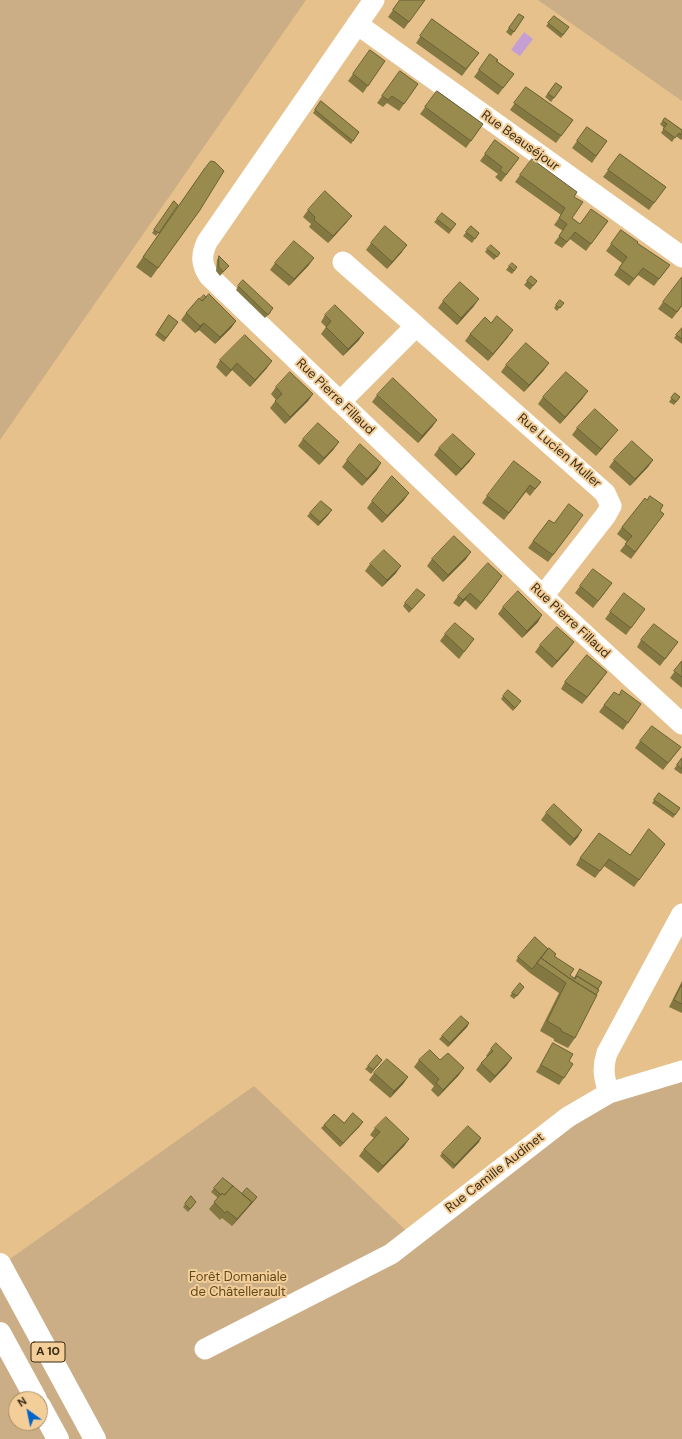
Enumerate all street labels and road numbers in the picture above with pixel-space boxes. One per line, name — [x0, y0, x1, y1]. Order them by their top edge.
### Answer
street label: Rue Beauséjour — [478, 107, 562, 175]
street label: Rue Pierre Fillaud — [293, 356, 377, 438]
street label: Rue Lucien Muller — [514, 410, 604, 492]
street label: Rue Pierre Fillaud — [527, 580, 613, 662]
street label: Rue Camille Audinet — [443, 1130, 547, 1216]
road number: A 10 — [31, 1342, 65, 1362]

